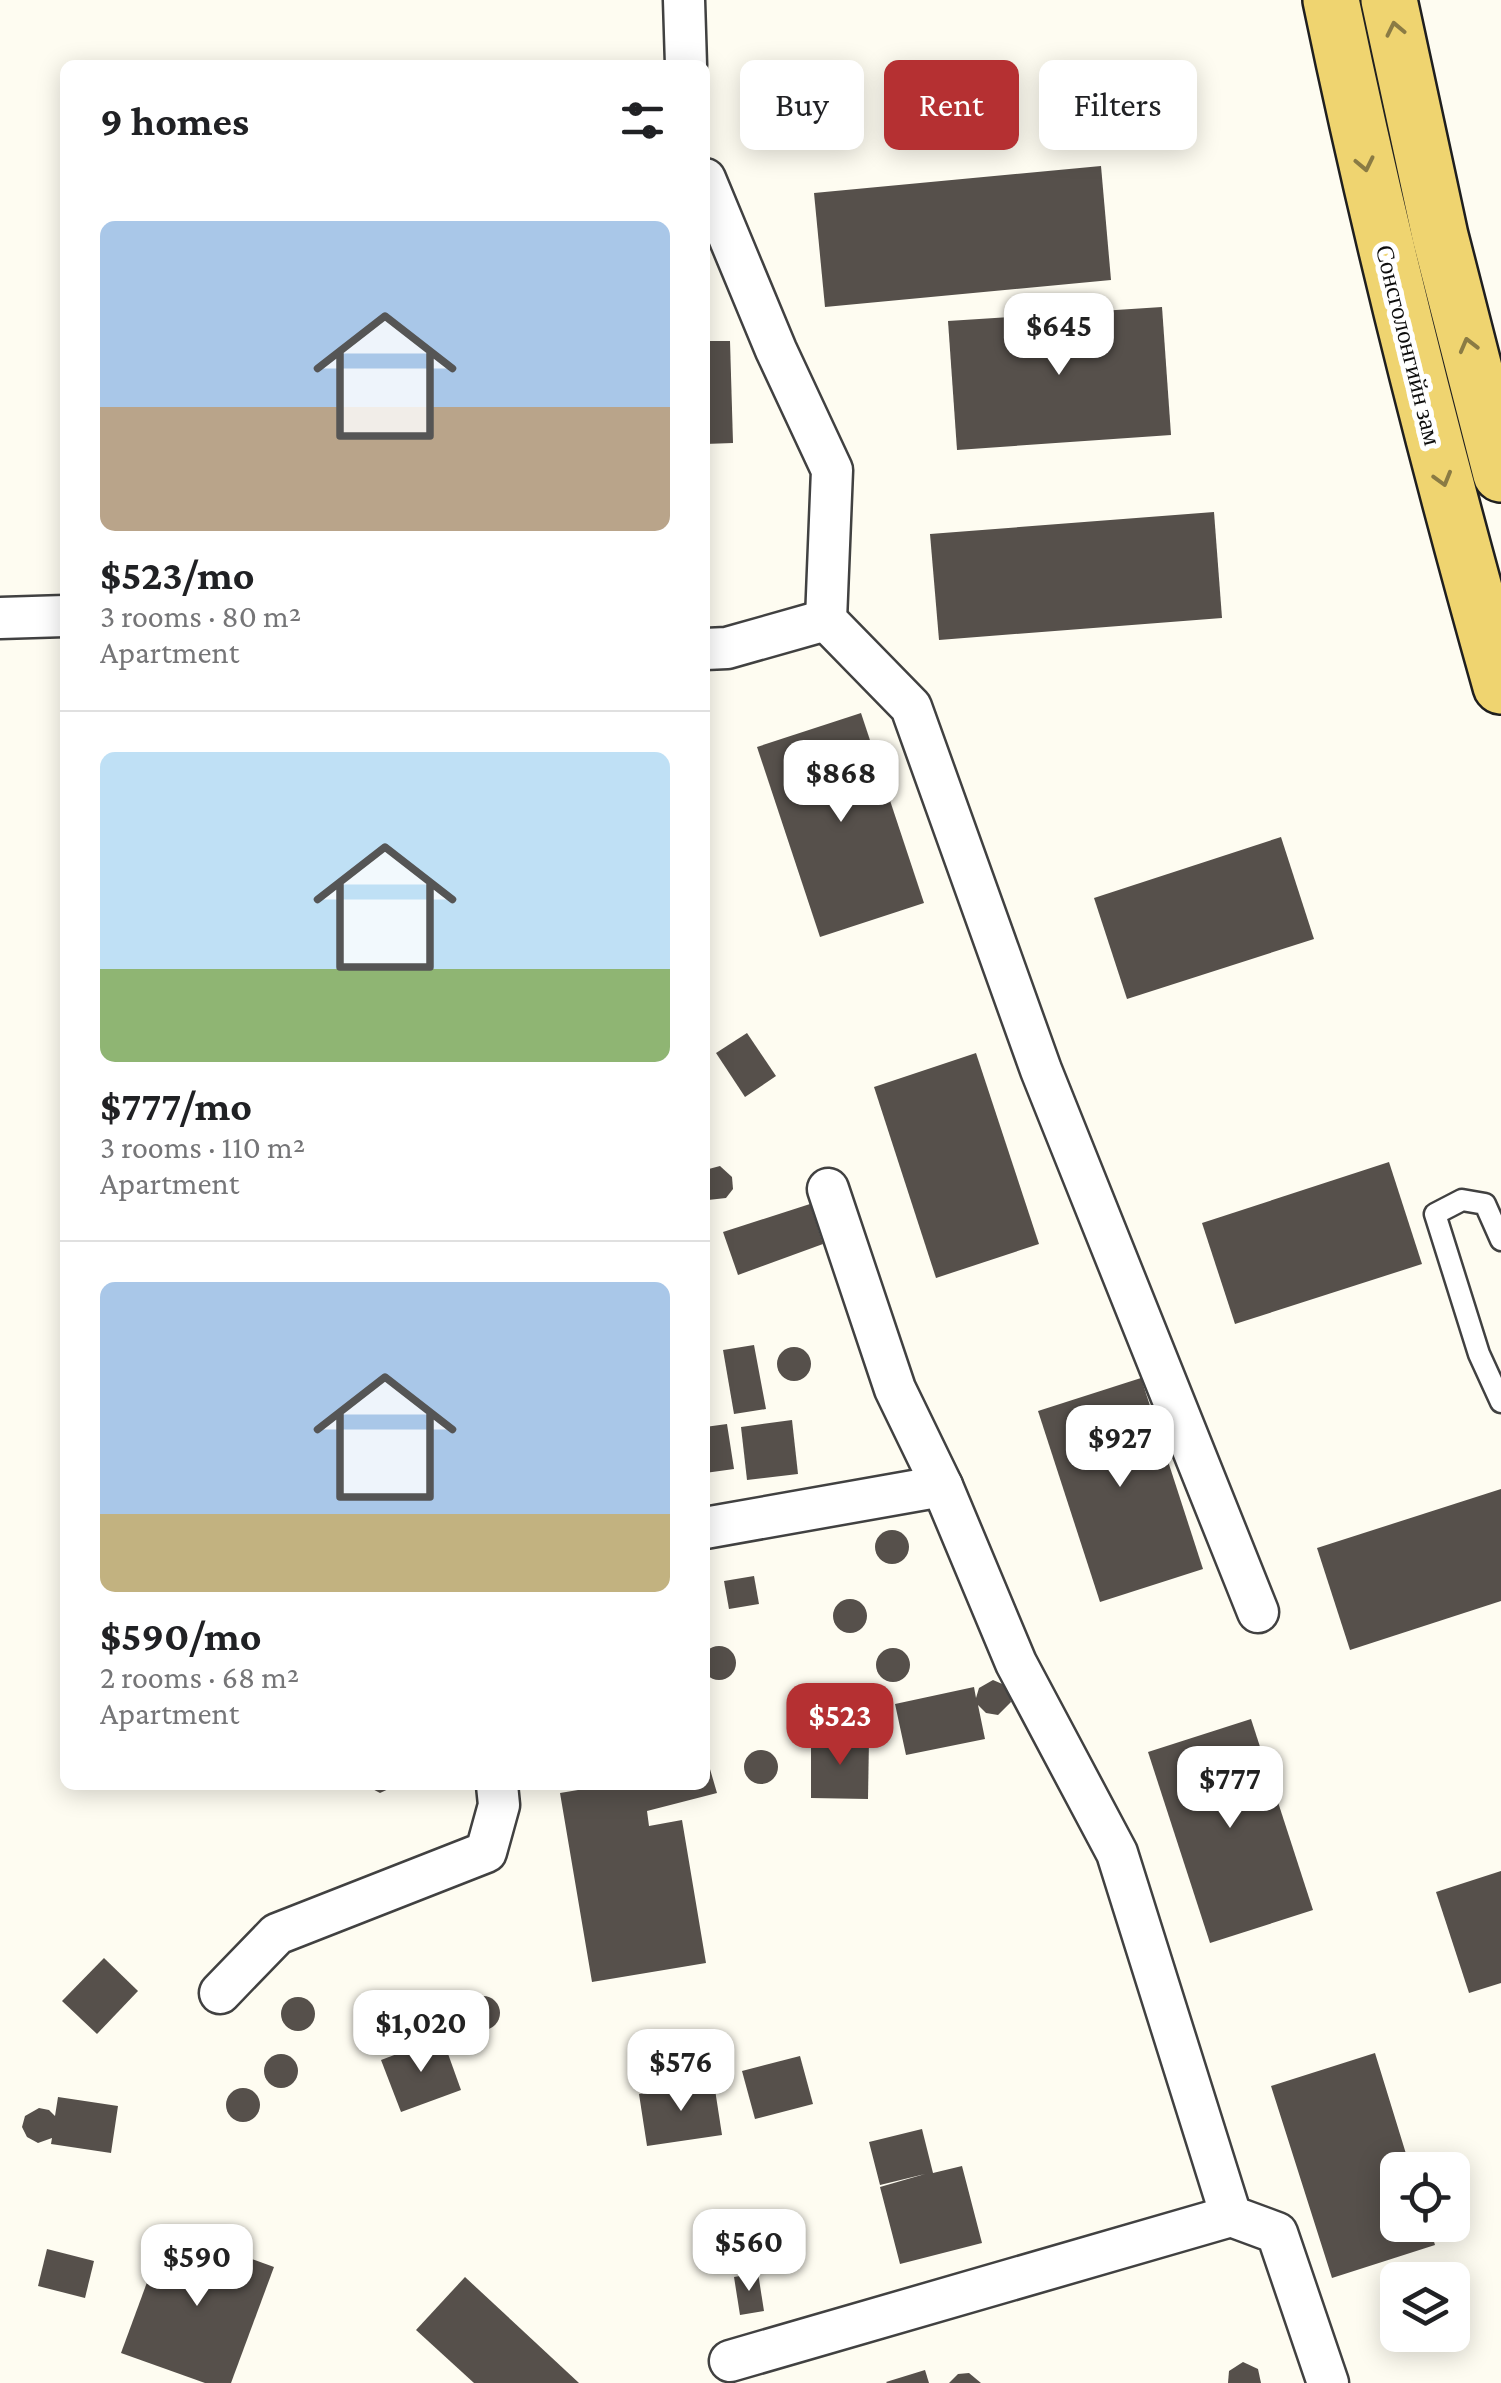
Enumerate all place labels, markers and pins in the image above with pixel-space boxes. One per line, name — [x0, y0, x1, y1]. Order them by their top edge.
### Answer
pin: $645 — [1000, 293, 1118, 378]
pin: $868 — [782, 740, 900, 825]
pin: $927 — [1061, 1405, 1179, 1490]
pin: $523 — [781, 1683, 899, 1768]
pin: $777 — [1171, 1746, 1289, 1831]
pin: $1,020 — [340, 1990, 502, 2075]
pin: $576 — [622, 2029, 740, 2114]
pin: $560 — [690, 2209, 808, 2294]
pin: $590 — [138, 2224, 256, 2309]

